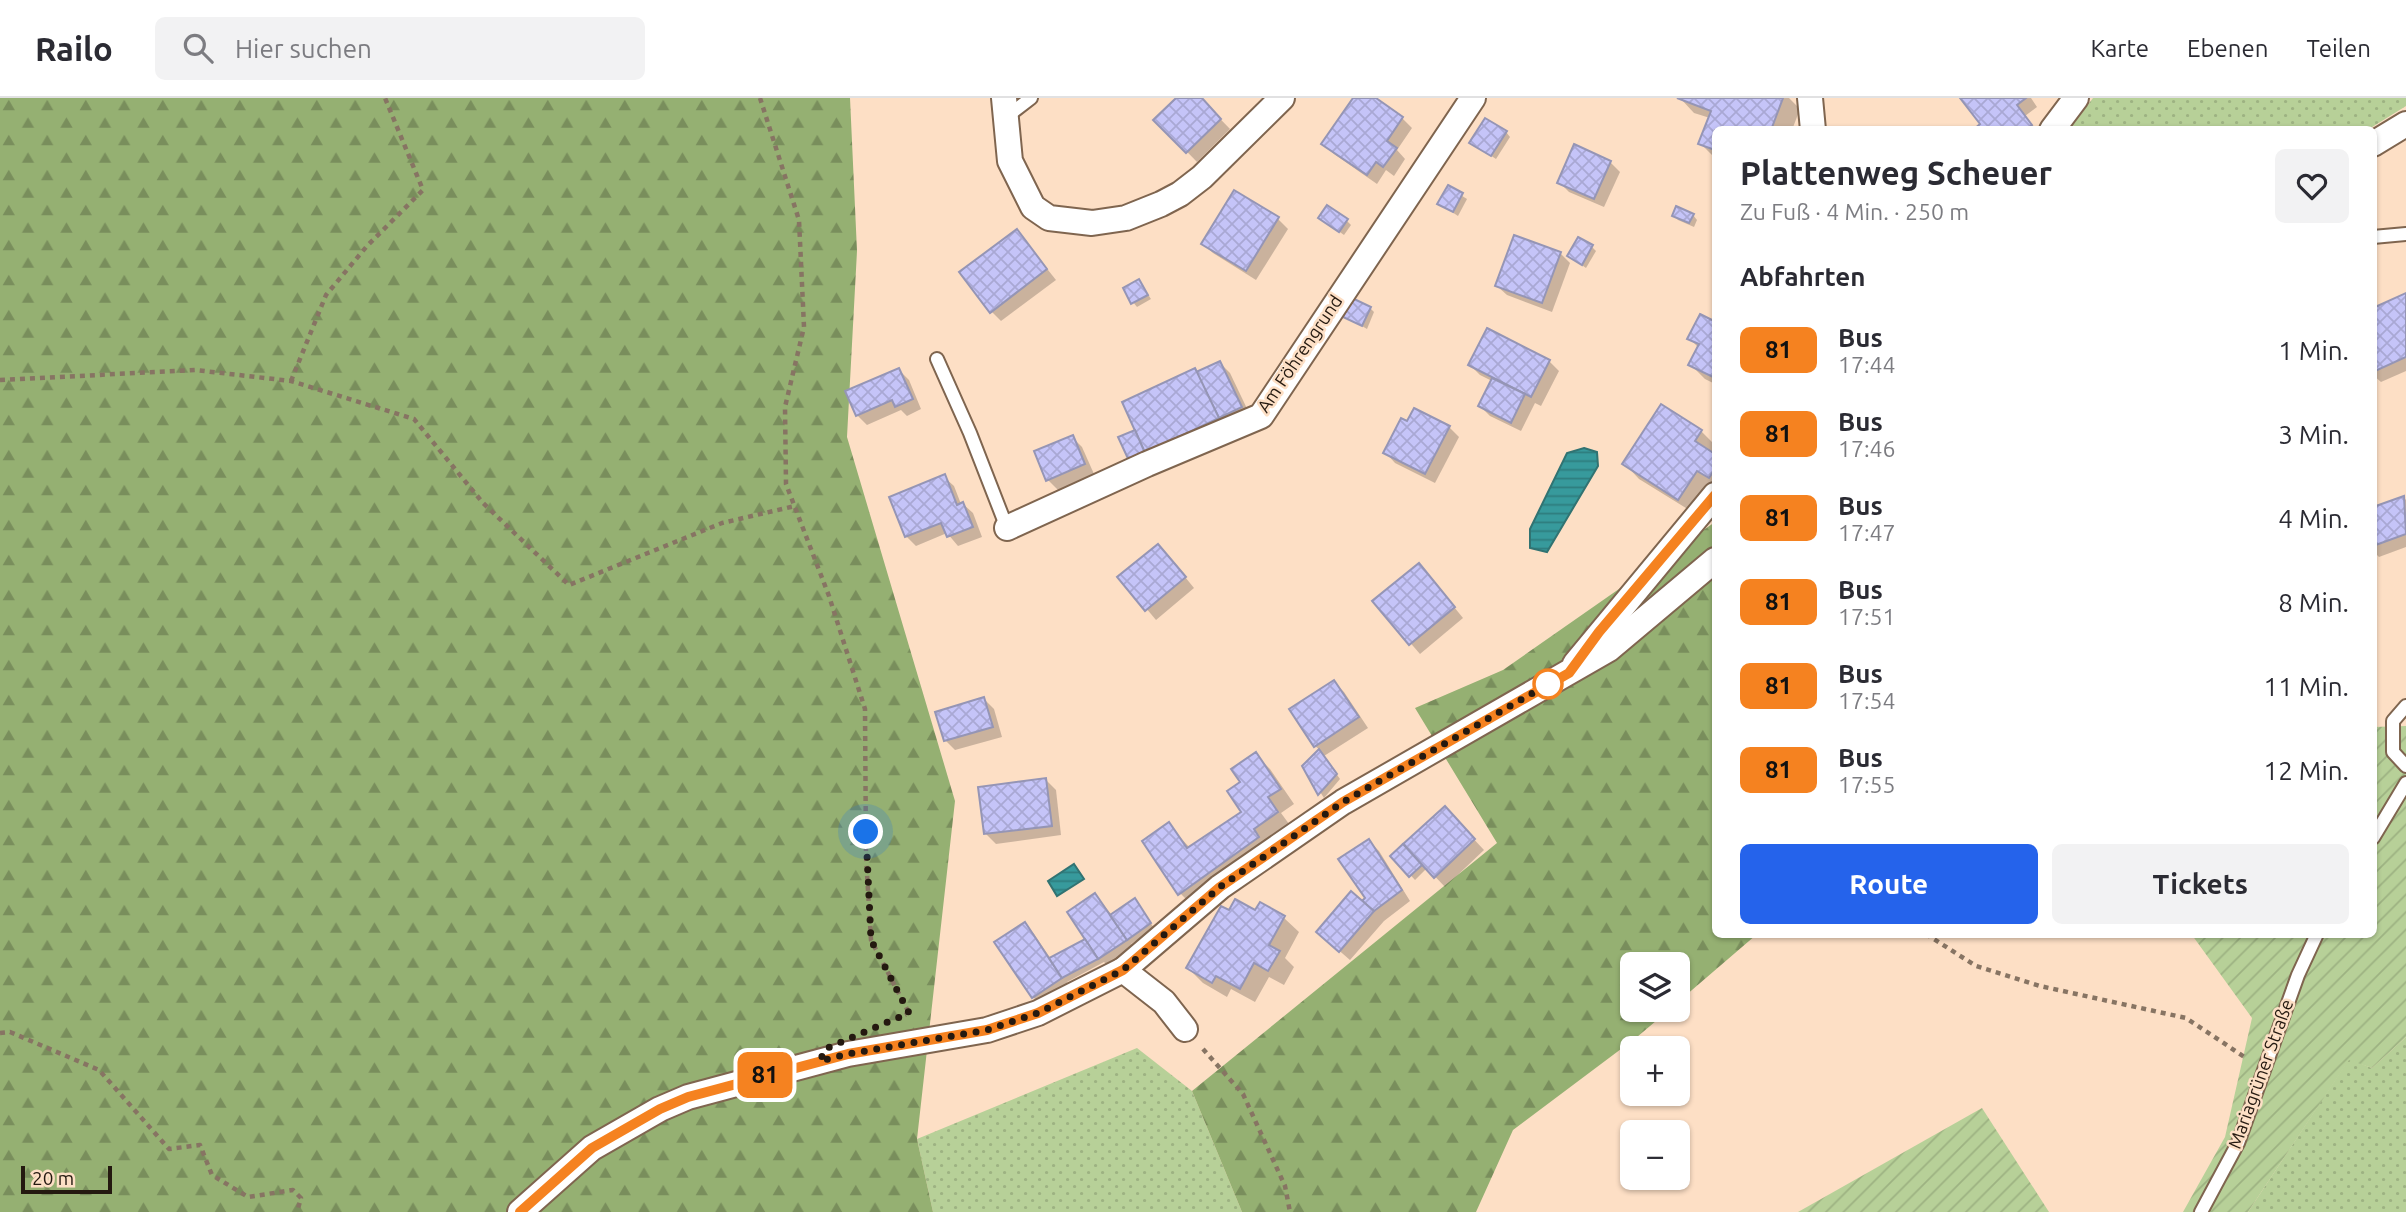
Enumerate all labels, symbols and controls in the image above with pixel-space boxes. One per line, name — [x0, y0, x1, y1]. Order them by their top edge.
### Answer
search box — [155, 17, 645, 80]
icon: search — [179, 29, 217, 67]
text: Railo — [35, 30, 113, 67]
text: Hier suchen — [235, 34, 372, 63]
text: Karte — [2090, 35, 2149, 62]
text: Ebenen — [2187, 35, 2268, 62]
text: Teilen — [2306, 35, 2371, 62]
button: heart — [2275, 149, 2349, 223]
text: Plattenweg Scheuer — [1740, 154, 2052, 191]
text: Zu Fuß · 4 Min. · 250 m — [1740, 199, 1969, 224]
text: Abfahrten — [1740, 262, 1865, 291]
street label: Am Föhrengrund — [1253, 291, 1346, 416]
text: Bus — [1838, 323, 1883, 352]
text: 81 — [1765, 336, 1792, 363]
text: 1 Min. — [2278, 336, 2349, 365]
text: 17:44 — [1838, 352, 1896, 377]
text: Bus — [1838, 407, 1883, 436]
text: 81 — [1765, 420, 1792, 447]
text: 3 Min. — [2278, 420, 2349, 449]
text: 17:46 — [1838, 436, 1896, 461]
text: Bus — [1838, 491, 1883, 520]
text: 81 — [1765, 504, 1792, 531]
text: 4 Min. — [2278, 504, 2349, 533]
text: 17:47 — [1838, 520, 1896, 545]
text: Bus — [1838, 575, 1883, 604]
text: 81 — [1765, 588, 1792, 615]
text: 8 Min. — [2278, 588, 2349, 617]
text: 17:51 — [1838, 604, 1896, 629]
text: Bus — [1838, 659, 1883, 688]
unlabelled marker — [1533, 669, 1563, 699]
text: 81 — [1765, 672, 1792, 699]
text: 11 Min. — [2264, 672, 2349, 701]
text: 17:54 — [1838, 688, 1896, 713]
text: Bus — [1838, 743, 1883, 772]
text: 81 — [1765, 756, 1792, 783]
text: 12 Min. — [2264, 756, 2349, 785]
text: 17:55 — [1838, 772, 1896, 797]
your location — [848, 814, 883, 849]
button: Route — [1740, 844, 2038, 924]
button: Tickets — [2052, 844, 2349, 924]
map controls — [1620, 952, 1690, 1190]
button: layers — [1620, 952, 1690, 1022]
street label: Mariagrüner Straße — [2224, 996, 2296, 1151]
button: + — [1620, 1036, 1690, 1106]
line badge: 81 — [734, 1052, 796, 1098]
text: 81 — [751, 1061, 779, 1088]
button: − — [1620, 1120, 1690, 1190]
scale bar — [21, 1163, 112, 1195]
text: 20 m — [32, 1167, 74, 1189]

